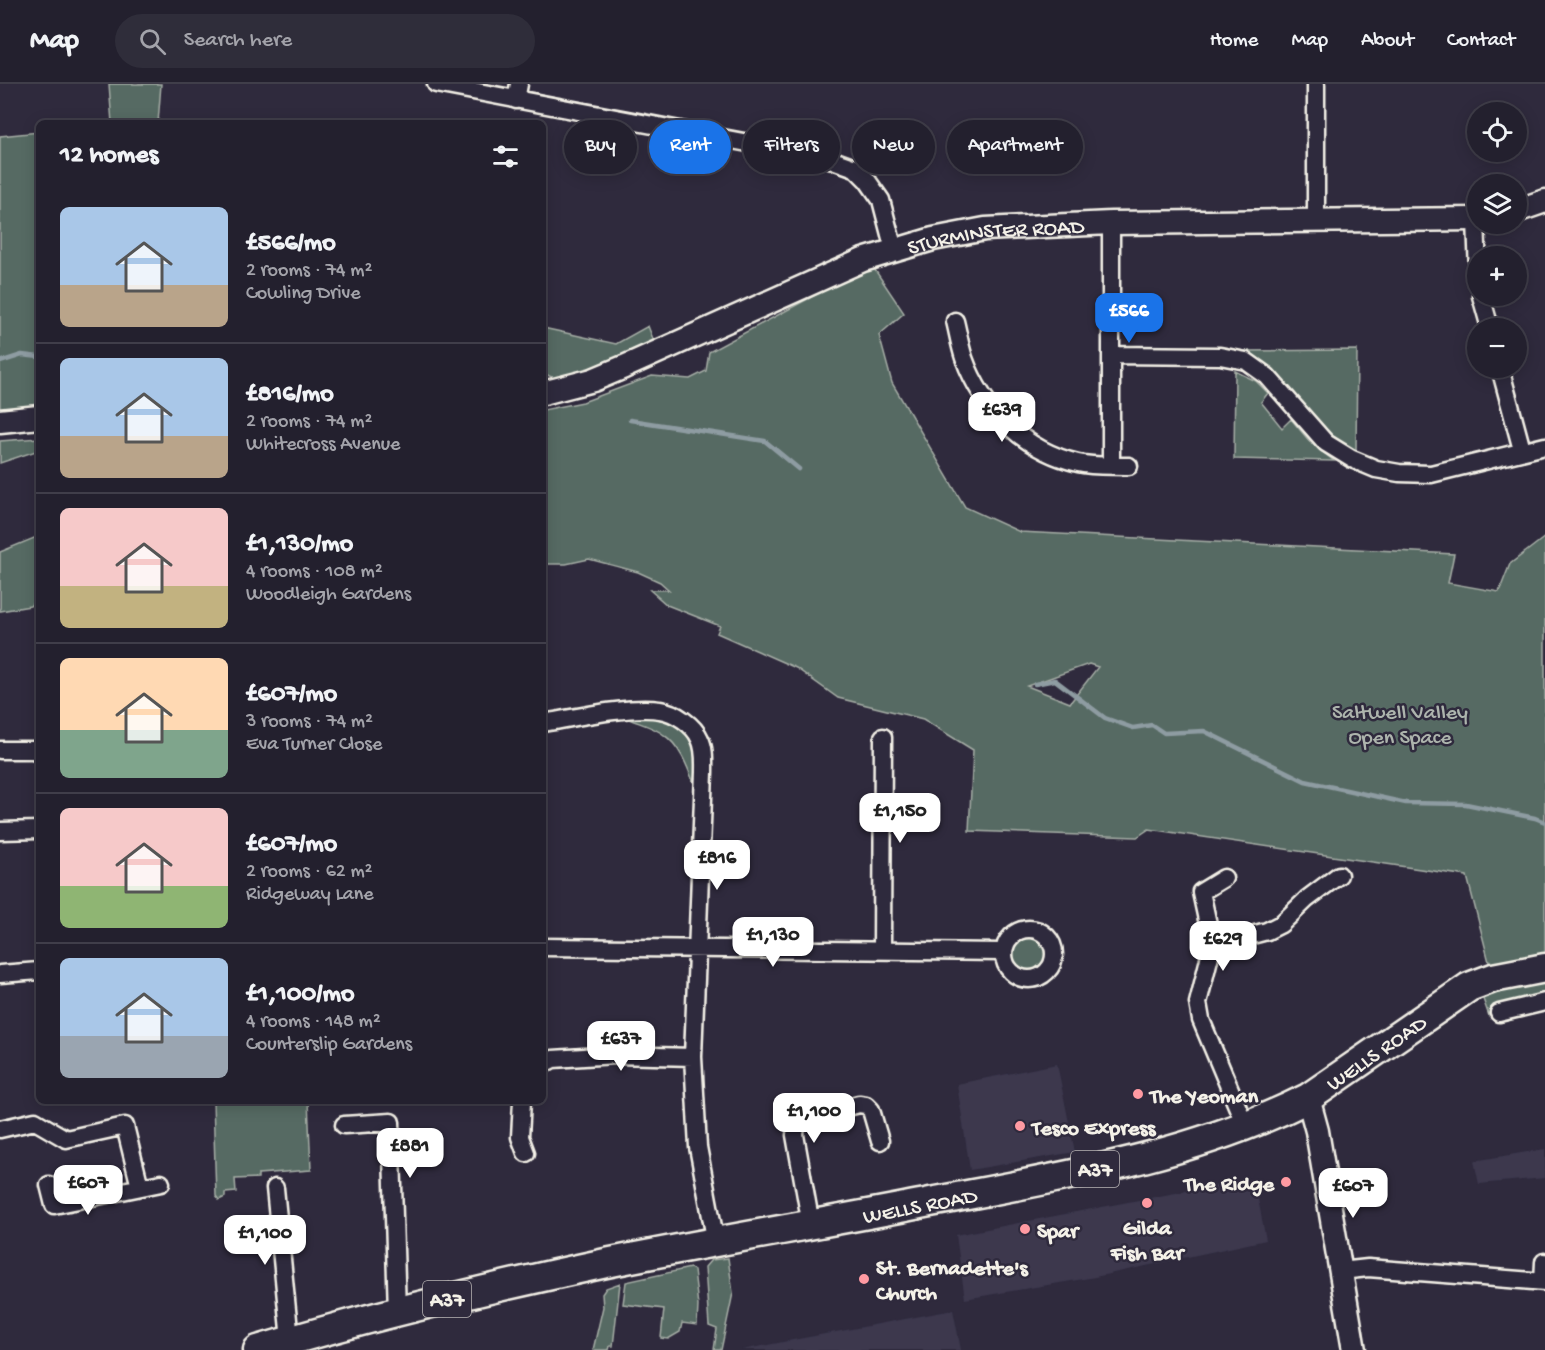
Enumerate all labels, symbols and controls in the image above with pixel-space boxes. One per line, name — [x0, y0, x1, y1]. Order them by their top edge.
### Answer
search box — [115, 14, 535, 68]
text: Map — [30, 25, 79, 58]
icon: search — [136, 25, 169, 58]
text: Search here — [184, 28, 292, 54]
text: Home — [1210, 29, 1258, 54]
text: Map — [1291, 29, 1328, 54]
text: About — [1361, 29, 1414, 54]
text: Contact — [1447, 29, 1515, 54]
map controls — [1467, 102, 1527, 378]
button: locate — [1467, 102, 1527, 162]
chip: Buy — [564, 120, 637, 174]
chip: Rent — [649, 120, 731, 174]
chip: Filters — [743, 120, 840, 174]
chip: New — [852, 120, 935, 174]
chip: Apartment — [947, 120, 1083, 174]
icon: filters — [489, 140, 522, 173]
text: 12 homes — [60, 141, 158, 172]
button: layers — [1467, 174, 1527, 234]
street label: STURMINSTER ROAD — [905, 215, 1086, 263]
text: £566/mo — [246, 229, 336, 260]
icon: home — [108, 231, 180, 303]
button: + — [1467, 246, 1527, 306]
text: 2 rooms · 74 m² — [246, 260, 372, 283]
text: Cowling Drive — [246, 283, 361, 306]
pin: £566 — [1093, 293, 1165, 344]
text: £566 — [1109, 301, 1149, 324]
button: − — [1467, 318, 1527, 378]
text: £816/mo — [246, 380, 334, 411]
icon: home — [108, 382, 180, 454]
pin: £639 — [966, 392, 1038, 443]
text: £639 — [982, 400, 1022, 423]
text: 2 rooms · 74 m² — [246, 411, 372, 434]
text: Whitecross Avenue — [246, 434, 400, 457]
text: £1,130/mo — [246, 530, 353, 561]
icon: home — [108, 532, 180, 604]
text: 4 rooms · 108 m² — [246, 561, 383, 584]
text: Woodleigh Gardens — [246, 584, 411, 607]
text: £607/mo — [246, 680, 337, 711]
icon: home — [108, 682, 180, 754]
park label: Saltwell Valley Open Space — [1332, 701, 1468, 752]
text: 3 rooms · 74 m² — [246, 711, 373, 734]
text: Eva Turner Close — [246, 734, 382, 757]
pin: £1,150 — [851, 793, 949, 844]
text: £1,150 — [873, 801, 927, 824]
text: £607/mo — [246, 830, 337, 861]
icon: home — [108, 832, 180, 904]
pin: £816 — [681, 840, 753, 891]
text: £816 — [698, 848, 736, 871]
text: 2 rooms · 62 m² — [246, 861, 373, 884]
text: Ridgeway Lane — [246, 884, 374, 907]
pin: £1,130 — [724, 917, 822, 968]
pin: £629 — [1187, 921, 1259, 972]
text: £1,130 — [746, 925, 800, 948]
text: £629 — [1204, 929, 1242, 952]
text: £1,100/mo — [246, 980, 354, 1011]
icon: home — [108, 982, 180, 1054]
text: 4 rooms · 148 m² — [246, 1011, 381, 1034]
street label: WELLS ROAD — [1323, 1011, 1434, 1098]
pin: £637 — [585, 1021, 657, 1072]
text: £637 — [601, 1029, 641, 1052]
text: Counterslip Gardens — [246, 1034, 412, 1057]
place label: The Yeoman — [1148, 1085, 1259, 1111]
marker: The Yeoman — [1131, 1087, 1145, 1101]
pin: £1,100 — [765, 1093, 863, 1144]
text: £1,100 — [787, 1101, 841, 1124]
place label: Tesco Express — [1030, 1117, 1157, 1143]
marker: Tesco Express — [1013, 1119, 1027, 1133]
pin: £881 — [374, 1128, 446, 1179]
text: £881 — [391, 1136, 429, 1159]
road number: A37 — [1071, 1151, 1119, 1187]
pin: £607 — [52, 1165, 124, 1216]
pin: £607 — [1317, 1168, 1389, 1219]
text: £607 — [68, 1173, 108, 1196]
place label: The Ridge — [1182, 1173, 1275, 1199]
marker: The Ridge — [1279, 1175, 1293, 1189]
text: £607 — [1333, 1176, 1373, 1199]
street label: WELLS ROAD — [861, 1184, 980, 1232]
marker: Gilda Fish Bar — [1140, 1196, 1154, 1210]
pin: £1,100 — [216, 1215, 314, 1266]
place label: Gilda Fish Bar — [1110, 1217, 1185, 1268]
place label: Spar — [1037, 1220, 1080, 1246]
marker: Spar — [1018, 1222, 1032, 1236]
text: £1,100 — [238, 1223, 292, 1246]
place label: St. Bernadette's Church — [875, 1257, 1030, 1308]
marker: St. Bernadette's Church — [857, 1272, 871, 1286]
road number: A37 — [423, 1281, 471, 1317]

